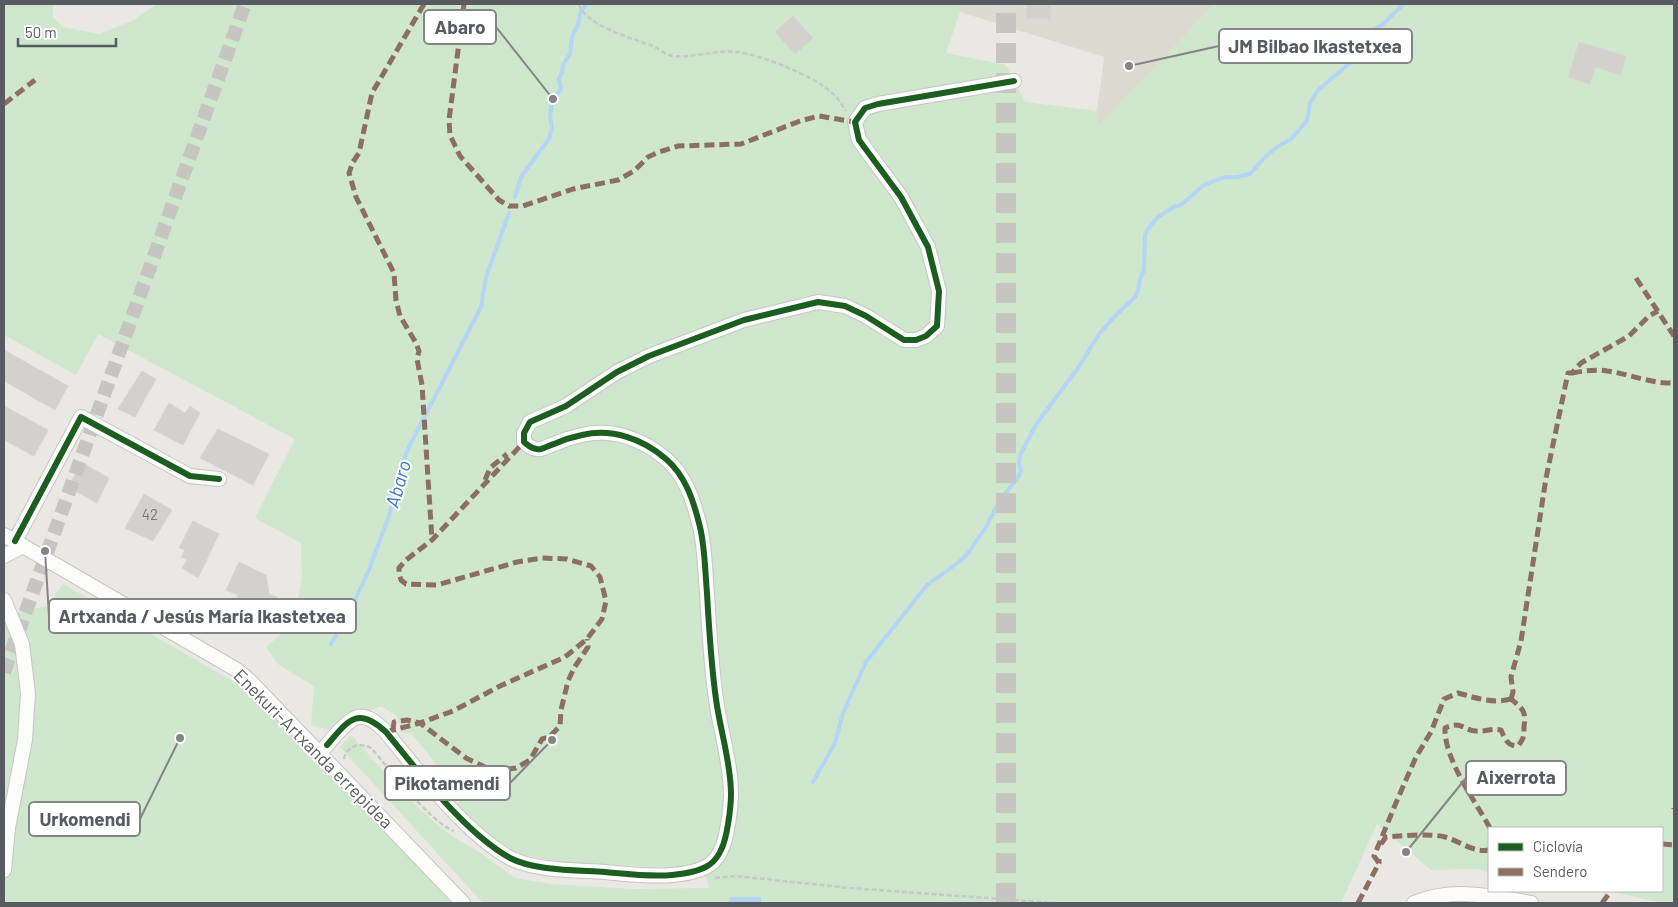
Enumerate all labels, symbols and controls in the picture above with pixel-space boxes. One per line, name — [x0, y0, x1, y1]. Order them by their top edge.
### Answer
callout: Abaro — [424, 10, 496, 44]
scale bar — [18, 15, 115, 47]
text: Abaro — [434, 15, 486, 38]
text: 50 m — [25, 23, 57, 41]
callout: JM Bilbao Ikastetxea — [1219, 29, 1412, 63]
text: JM Bilbao Ikastetxea — [1228, 34, 1402, 57]
water label: Abaro — [380, 458, 415, 510]
house number: 42 — [142, 505, 158, 523]
callout: Artxanda / Jesús María Ikastetxea — [49, 599, 356, 633]
text: Artxanda / Jesús María Ikastetxea — [58, 604, 346, 627]
street label: Enekuri-Artxanda errepidea — [229, 664, 398, 833]
callout: Aixerrota — [1466, 761, 1566, 795]
text: Aixerrota — [1476, 765, 1556, 788]
callout: Pikotamendi — [385, 766, 510, 800]
text: Pikotamendi — [394, 771, 500, 794]
callout: Urkomendi — [29, 802, 140, 836]
text: Urkomendi — [39, 807, 131, 830]
legend — [1488, 827, 1663, 892]
text: Ciclovía — [1533, 837, 1583, 855]
text: Sendero — [1533, 862, 1587, 880]

